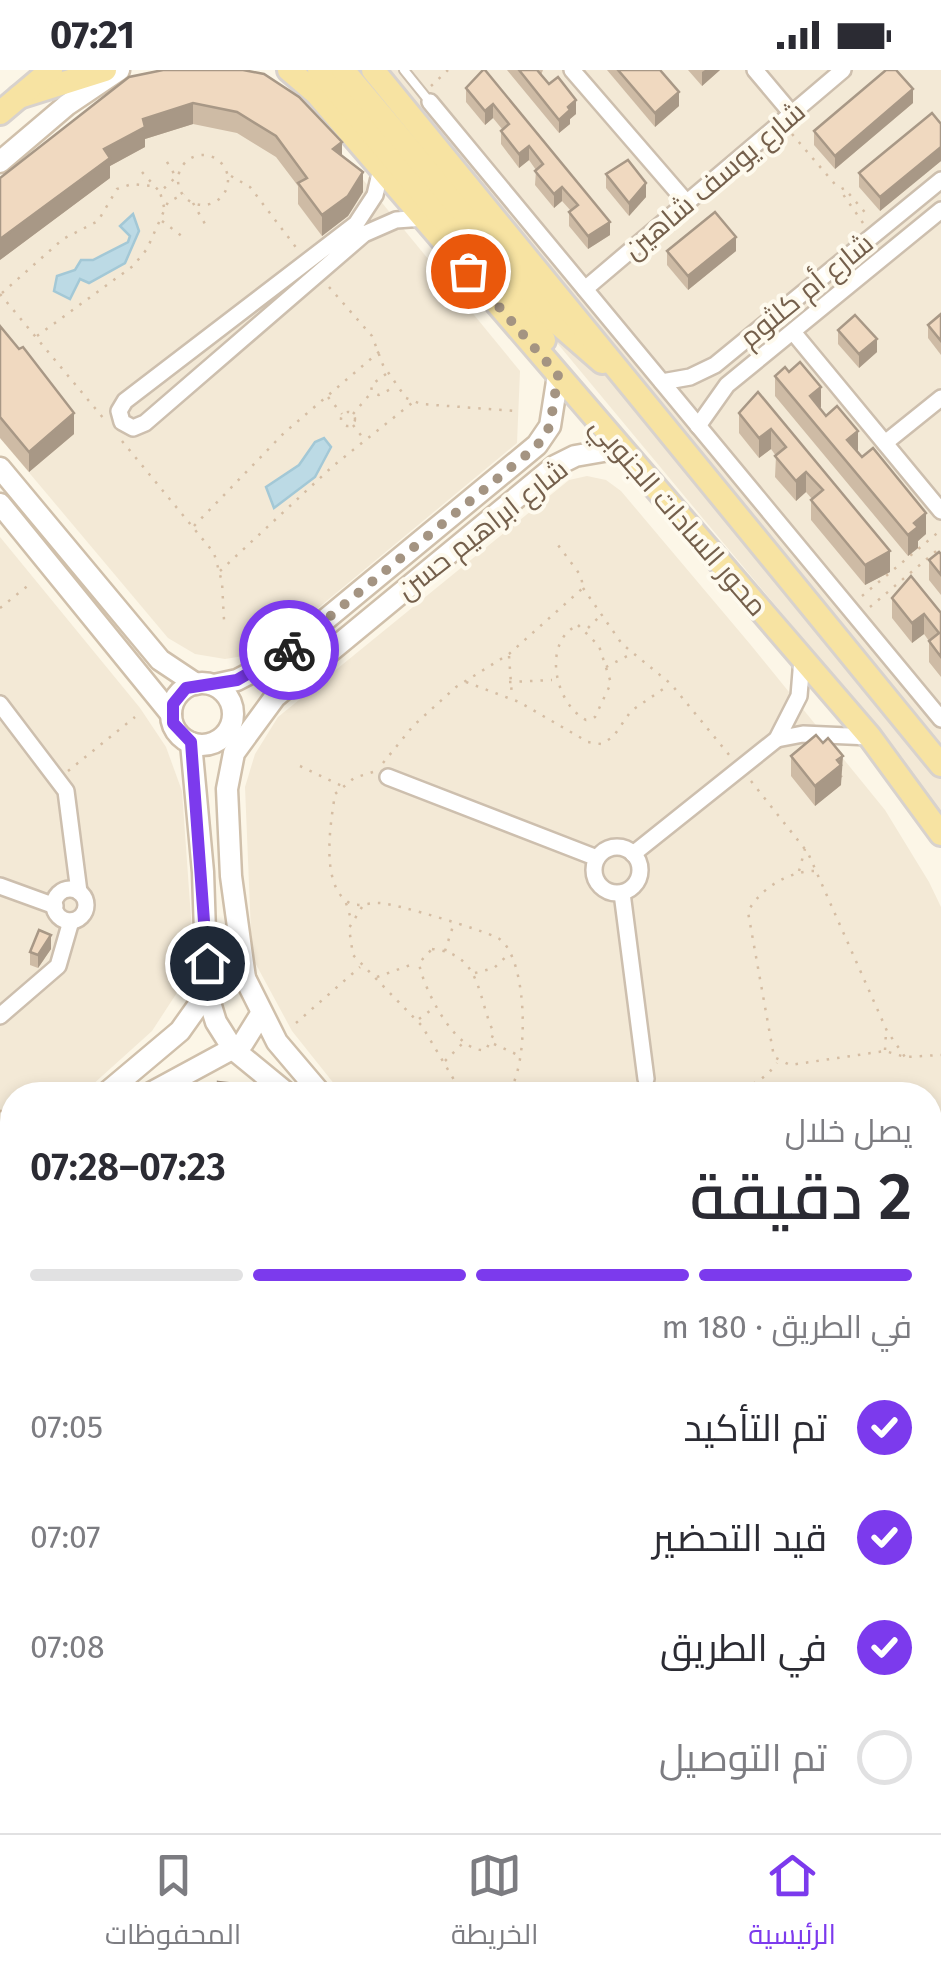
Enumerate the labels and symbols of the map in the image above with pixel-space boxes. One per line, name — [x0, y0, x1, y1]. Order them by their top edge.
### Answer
street label: شارع يوسف شاهين — [617, 95, 813, 267]
street label: شارع أم كلثوم — [732, 226, 882, 357]
pin — [426, 229, 511, 314]
street label: محور السادات الجنوبي — [579, 410, 774, 626]
street label: شارع ابراهيم حسن — [390, 452, 576, 609]
courier — [239, 600, 339, 700]
pin — [165, 921, 250, 1006]

